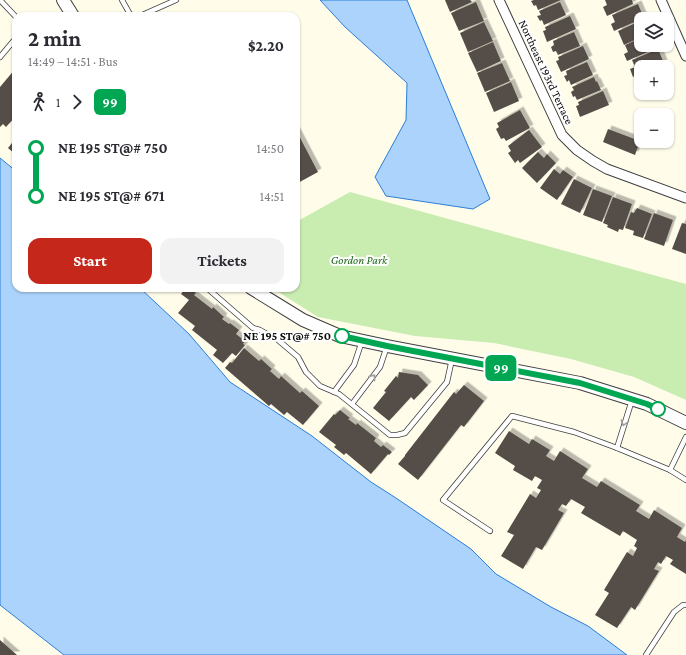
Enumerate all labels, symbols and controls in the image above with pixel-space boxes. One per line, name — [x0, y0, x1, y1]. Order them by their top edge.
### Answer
map controls — [634, 12, 674, 148]
button: layers — [634, 12, 674, 52]
street label: Northeast 193rd Terrace — [516, 17, 576, 127]
text: 2 min — [28, 26, 81, 51]
text: $2.20 — [248, 38, 284, 54]
text: 14:49 – 14:51 · Bus — [28, 54, 118, 69]
button: + — [634, 60, 674, 100]
icon: walk — [28, 91, 50, 113]
icon: forward — [66, 91, 88, 113]
text: 99 — [102, 94, 118, 110]
text: 1 — [56, 95, 60, 110]
button: − — [634, 108, 674, 148]
text: NE 195 ST@# 750 — [58, 140, 168, 156]
text: 14:50 — [257, 141, 284, 156]
text: NE 195 ST@# 671 — [58, 188, 165, 204]
text: 14:51 — [260, 189, 284, 204]
button: Start — [28, 238, 152, 284]
button: Tickets — [160, 238, 284, 284]
park label: Gordon Park — [331, 253, 388, 267]
marker: NE 195 ST@# 750 — [334, 328, 350, 344]
place label: NE 195 ST@# 750 — [243, 329, 331, 343]
line badge: 99 — [483, 355, 519, 381]
text: 99 — [493, 360, 509, 376]
one-way arrow — [368, 374, 375, 381]
unlabelled marker — [650, 401, 666, 417]
one-way arrow — [621, 420, 629, 427]

